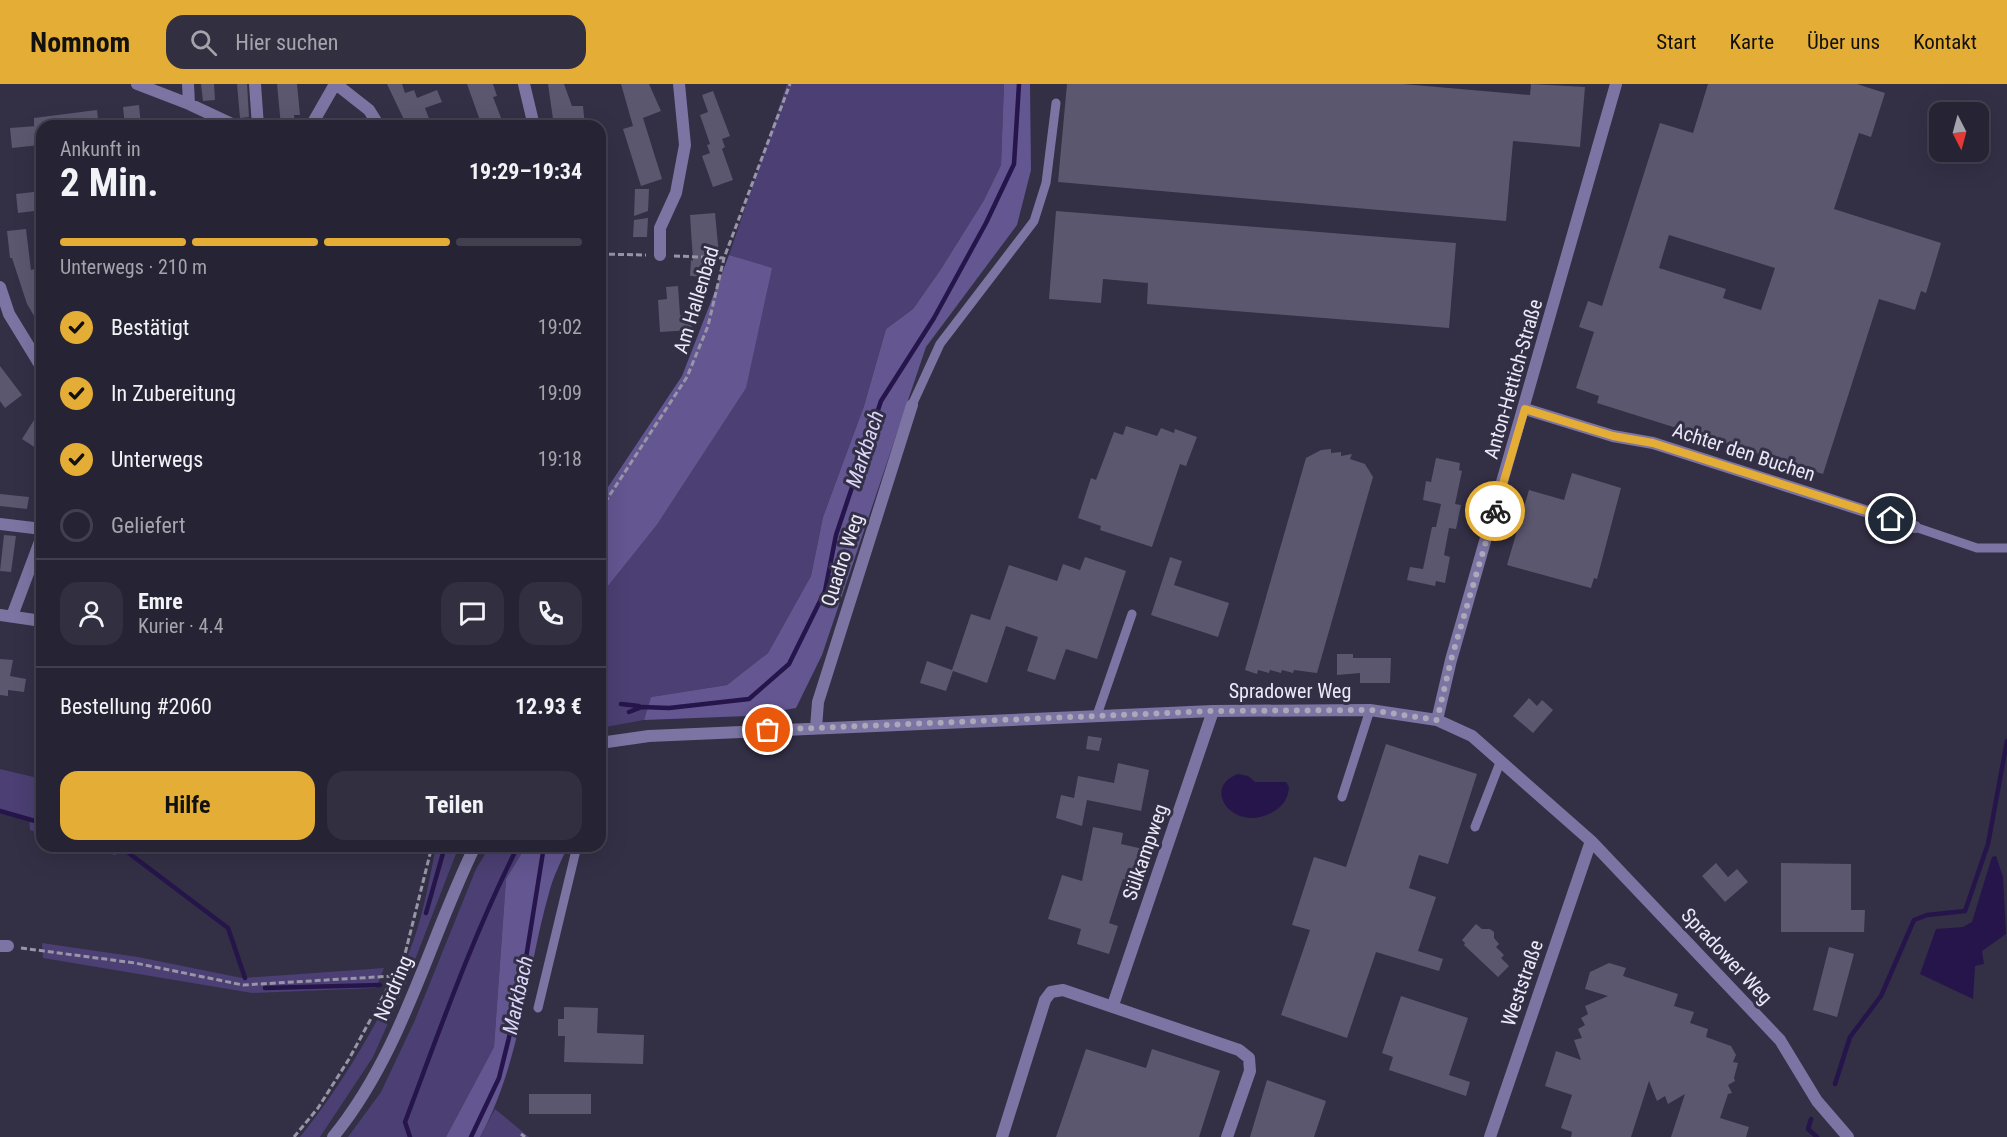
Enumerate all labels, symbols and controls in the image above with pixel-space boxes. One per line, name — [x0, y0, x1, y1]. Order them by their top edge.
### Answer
search box — [166, 15, 586, 69]
text: Nomnom — [30, 26, 130, 59]
icon: search — [187, 26, 220, 59]
text: Hier suchen — [235, 30, 339, 55]
text: Start — [1656, 30, 1697, 54]
text: Karte — [1730, 30, 1774, 54]
text: Über uns — [1807, 30, 1880, 54]
text: Kontakt — [1913, 30, 1977, 54]
north arrow — [1929, 102, 1989, 162]
map controls — [1929, 102, 1989, 162]
text: Ankunft in — [60, 137, 141, 161]
text: 19:29–19:34 — [469, 159, 582, 184]
text: 2 Min. — [60, 160, 159, 206]
street label: Am Hallenbad — [668, 244, 724, 356]
text: Unterwegs · 210 m — [60, 255, 207, 279]
street label: Anton-Hettich-Straße — [1479, 296, 1547, 462]
icon: check — [60, 311, 93, 344]
text: Bestätigt — [111, 315, 189, 340]
text: 19:02 — [538, 315, 582, 339]
icon: check — [60, 377, 93, 410]
text: In Zubereitung — [111, 381, 236, 406]
text: 19:09 — [538, 381, 582, 405]
water label: Markbach — [841, 407, 889, 491]
street label: Achter den Buchen — [1670, 418, 1818, 486]
icon: check — [60, 443, 93, 476]
text: Unterwegs — [111, 447, 203, 472]
text: 19:18 — [538, 447, 582, 471]
courier — [1465, 481, 1525, 541]
pin — [1865, 493, 1916, 544]
icon: bike — [1479, 495, 1512, 528]
icon: home — [1874, 502, 1907, 535]
street label: Quadro Weg — [816, 511, 868, 609]
text: Geliefert — [111, 513, 186, 538]
button: person — [60, 582, 123, 645]
button: chat — [441, 582, 504, 645]
button: phone — [519, 582, 582, 645]
text: Emre — [138, 589, 183, 614]
text: Kurier · 4.4 — [138, 614, 224, 638]
street label: Spradower Weg — [1229, 679, 1351, 703]
text: Bestellung #2060 — [60, 694, 212, 719]
text: 12.93 € — [515, 694, 582, 719]
pin — [742, 704, 793, 755]
icon: bag — [751, 713, 784, 746]
button: Hilfe — [60, 771, 315, 840]
button: Teilen — [327, 771, 582, 840]
street label: Sülkampweg — [1117, 801, 1173, 903]
street label: Spradower Weg — [1676, 903, 1778, 1009]
street label: Weststraße — [1496, 937, 1548, 1029]
street label: Nordring — [369, 952, 417, 1024]
water label: Markbach — [498, 954, 538, 1036]

